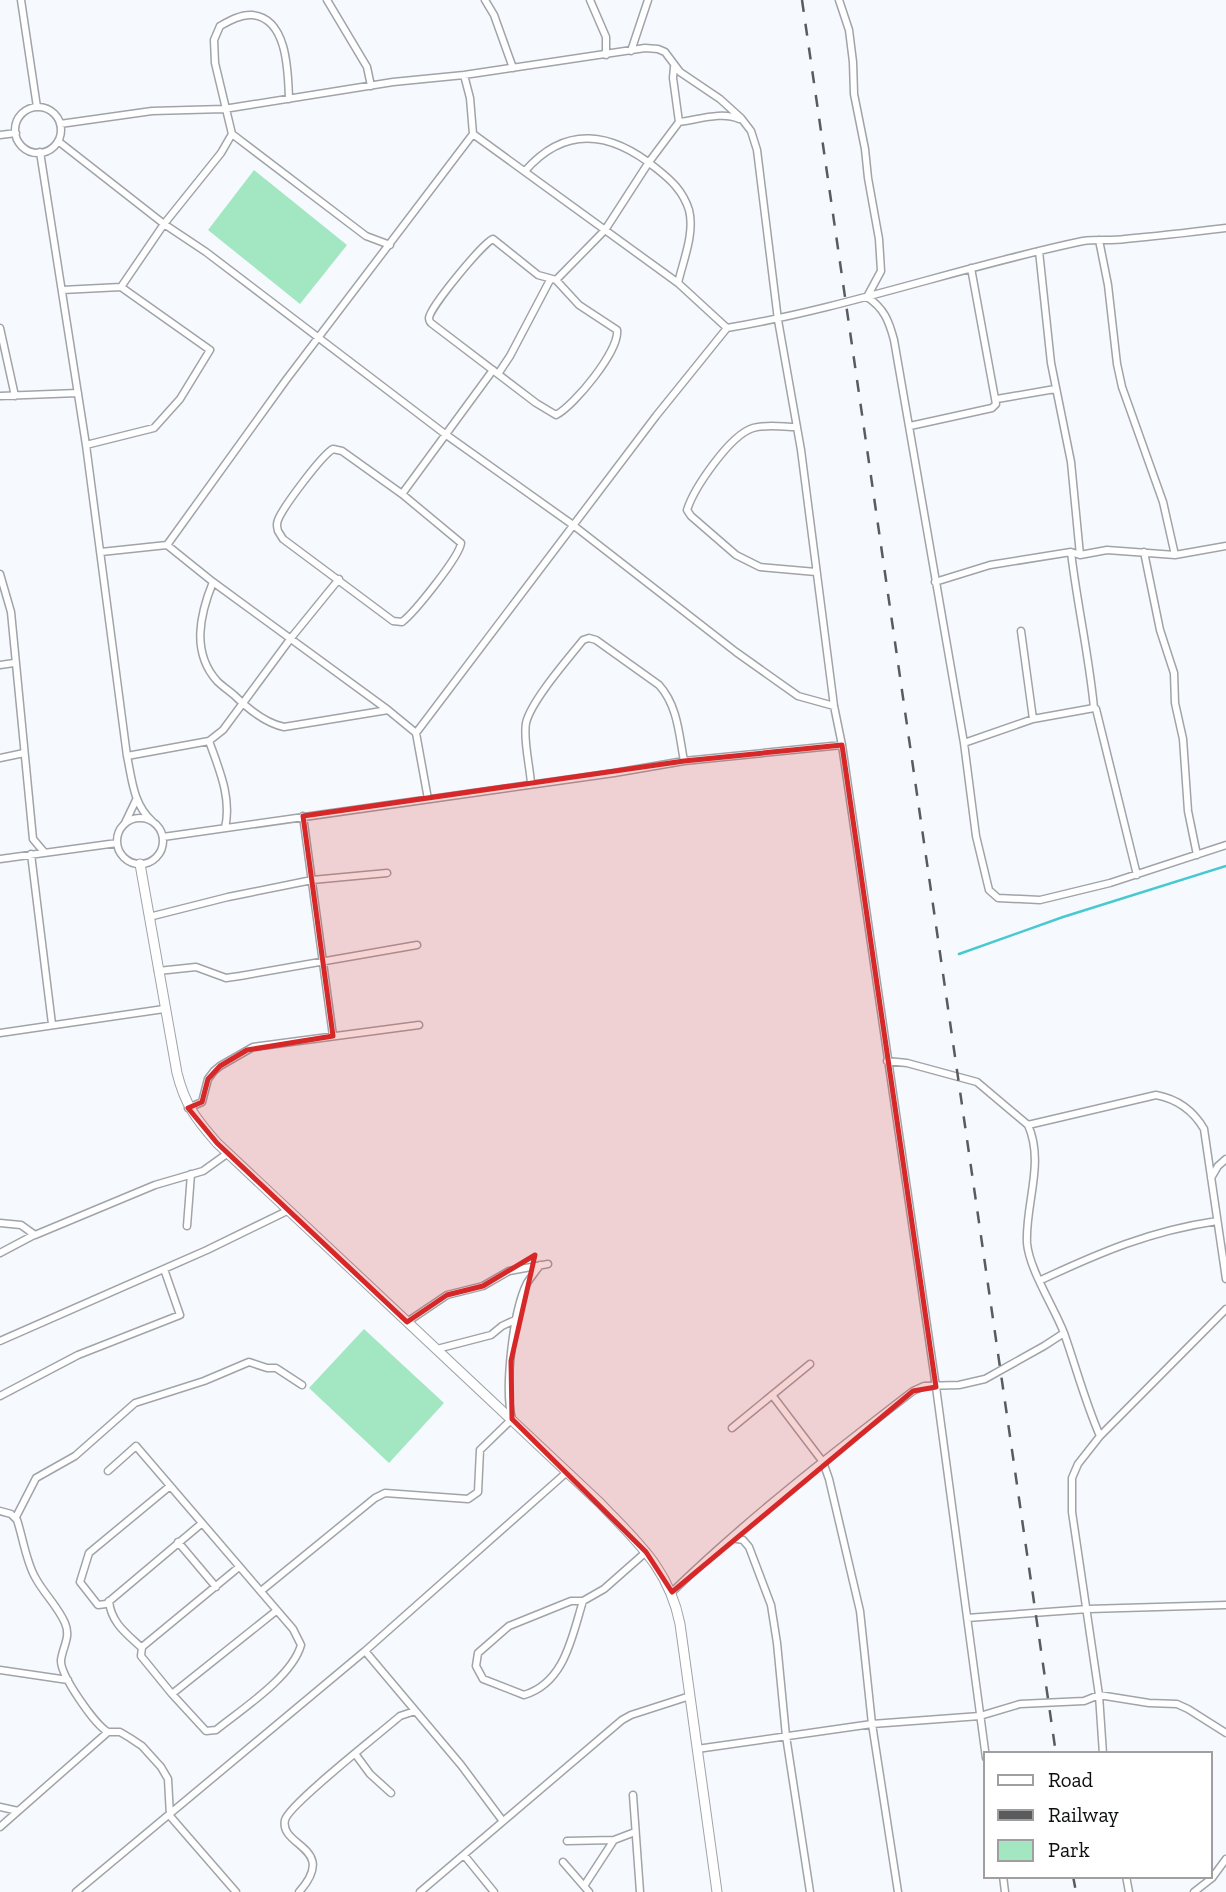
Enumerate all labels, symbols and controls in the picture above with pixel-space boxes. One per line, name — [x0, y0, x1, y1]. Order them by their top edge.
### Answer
legend — [984, 1752, 1212, 1878]
text: Road — [1048, 1767, 1094, 1792]
text: Railway — [1048, 1802, 1119, 1827]
text: Park — [1048, 1837, 1090, 1862]

